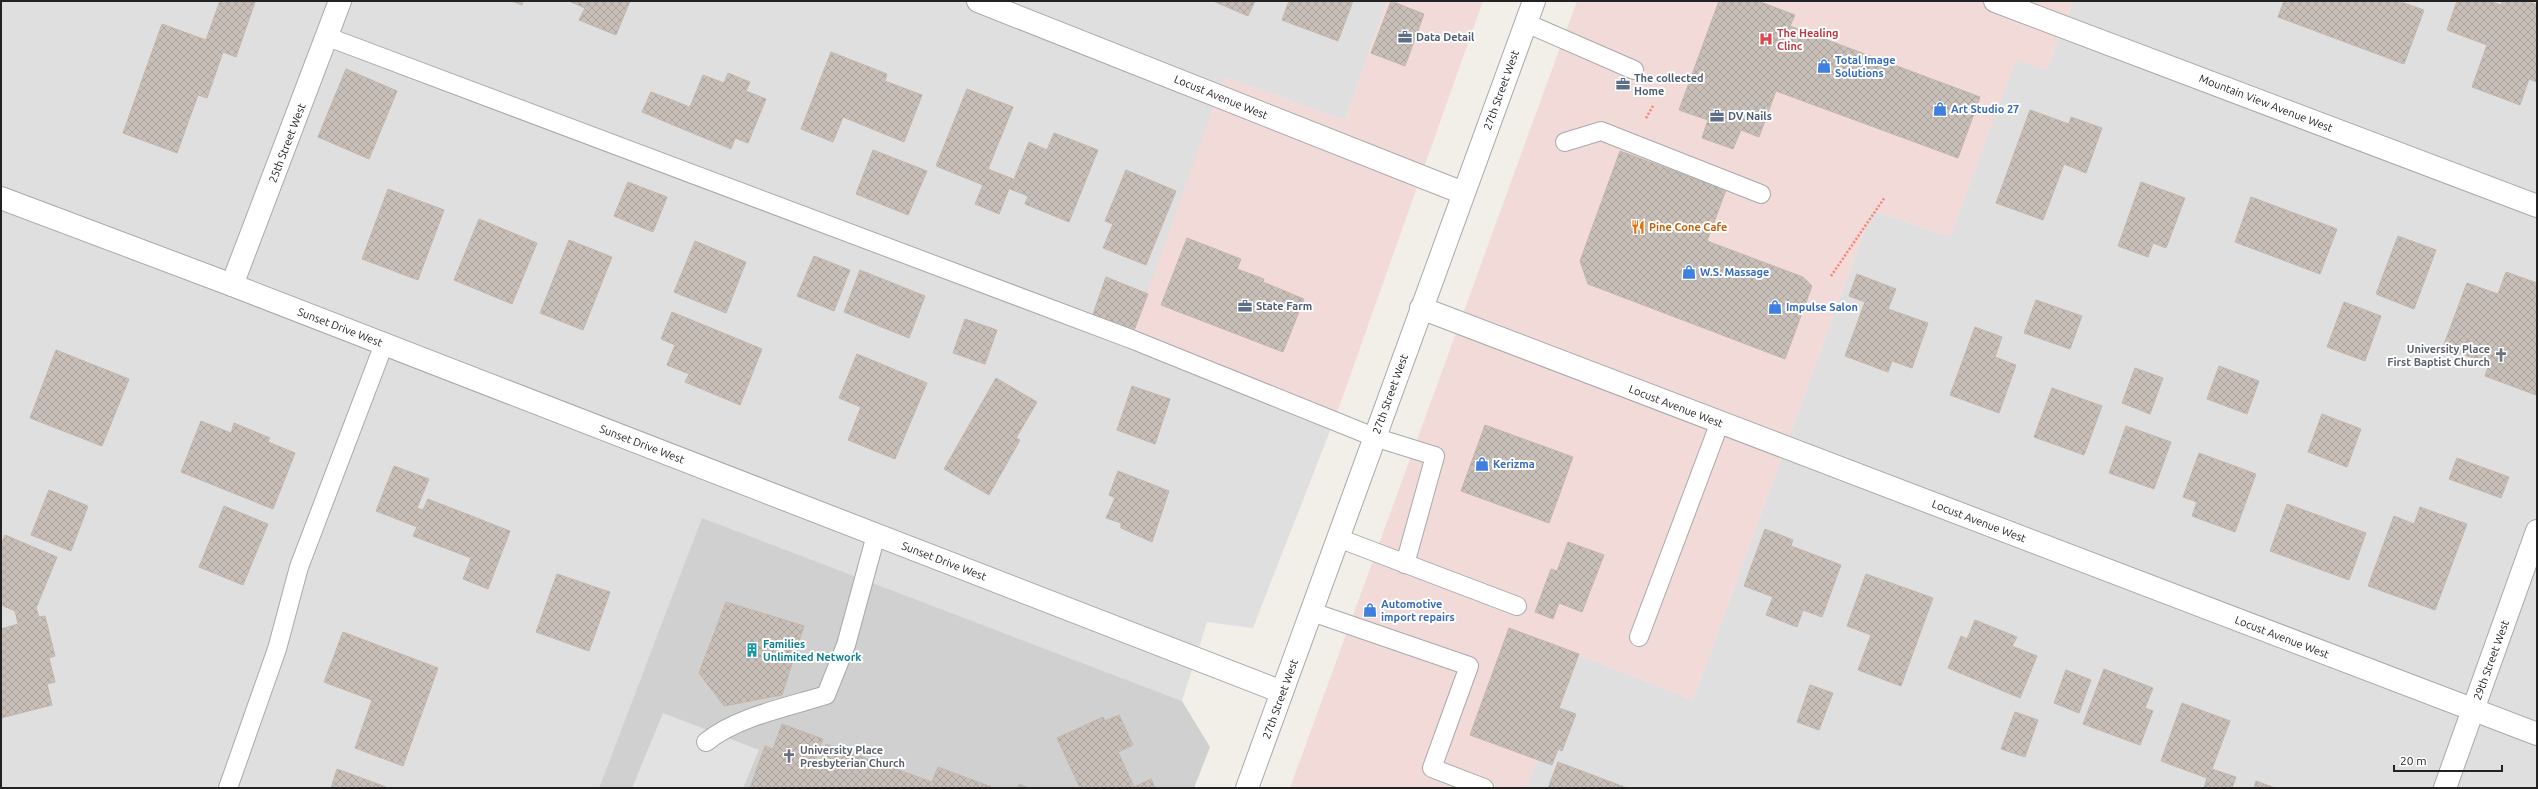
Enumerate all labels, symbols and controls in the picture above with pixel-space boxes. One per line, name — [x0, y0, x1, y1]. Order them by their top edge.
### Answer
place label: The Healing Clinc — [1777, 27, 1839, 52]
office icon: Data Detail — [1397, 29, 1413, 45]
place label: Data Detail — [1416, 31, 1475, 43]
hospital icon: The Healing Clinc — [1758, 31, 1774, 47]
street label: 27th Street West — [1481, 48, 1521, 131]
place label: Total Image Solutions — [1835, 54, 1896, 79]
shop icon: Total Image Solutions — [1816, 58, 1832, 74]
place label: The collected Home — [1634, 72, 1704, 97]
street label: Mountain View Avenue West — [2198, 72, 2335, 134]
street label: Locust Avenue West — [1172, 73, 1270, 122]
office icon: The collected Home — [1615, 76, 1631, 92]
street label: 25th Street West — [266, 101, 308, 184]
shop icon: Art Studio 27 — [1932, 101, 1948, 117]
place label: Art Studio 27 — [1951, 103, 2019, 115]
office icon: DV Nails — [1709, 108, 1725, 124]
place label: DV Nails — [1728, 110, 1772, 122]
restaurant icon: Pine Cone Cafe — [1630, 219, 1646, 235]
place label: Pine Cone Cafe — [1649, 221, 1727, 233]
shop icon: W.S. Massage — [1681, 264, 1697, 280]
place label: W.S. Massage — [1700, 266, 1769, 278]
office icon: State Farm — [1237, 298, 1253, 314]
shop icon: Impulse Salon — [1767, 299, 1783, 315]
place label: State Farm — [1256, 300, 1312, 312]
place label: Impulse Salon — [1786, 301, 1858, 313]
street label: Sunset Drive West — [296, 305, 385, 349]
place label: University Place First Baptist Church — [2387, 343, 2490, 368]
church icon: University Place First Baptist Church — [2493, 347, 2509, 363]
street label: 27th Street West — [1370, 352, 1410, 435]
street label: Locust Avenue West — [1627, 383, 1725, 430]
street label: Sunset Drive West — [598, 422, 687, 466]
shop icon: Kerizma — [1474, 456, 1490, 472]
place label: Kerizma — [1493, 458, 1535, 470]
street label: Locust Avenue West — [1930, 498, 2028, 545]
street label: Sunset Drive West — [900, 539, 989, 583]
place label: Automotive import repairs — [1381, 598, 1455, 623]
shop icon: Automotive import repairs — [1362, 602, 1378, 618]
street label: Locust Avenue West — [2233, 614, 2331, 661]
street label: 29th Street West — [2471, 618, 2511, 701]
place label: Families Unlimited Network — [763, 638, 862, 663]
building icon: Families Unlimited Network — [744, 642, 760, 658]
street label: 27th Street West — [1260, 657, 1300, 740]
place label: University Place Presbyterian Church — [800, 744, 905, 769]
scale bar — [2394, 747, 2502, 773]
church icon: University Place Presbyterian Church — [781, 748, 797, 764]
text: 20 m — [2400, 754, 2427, 767]

